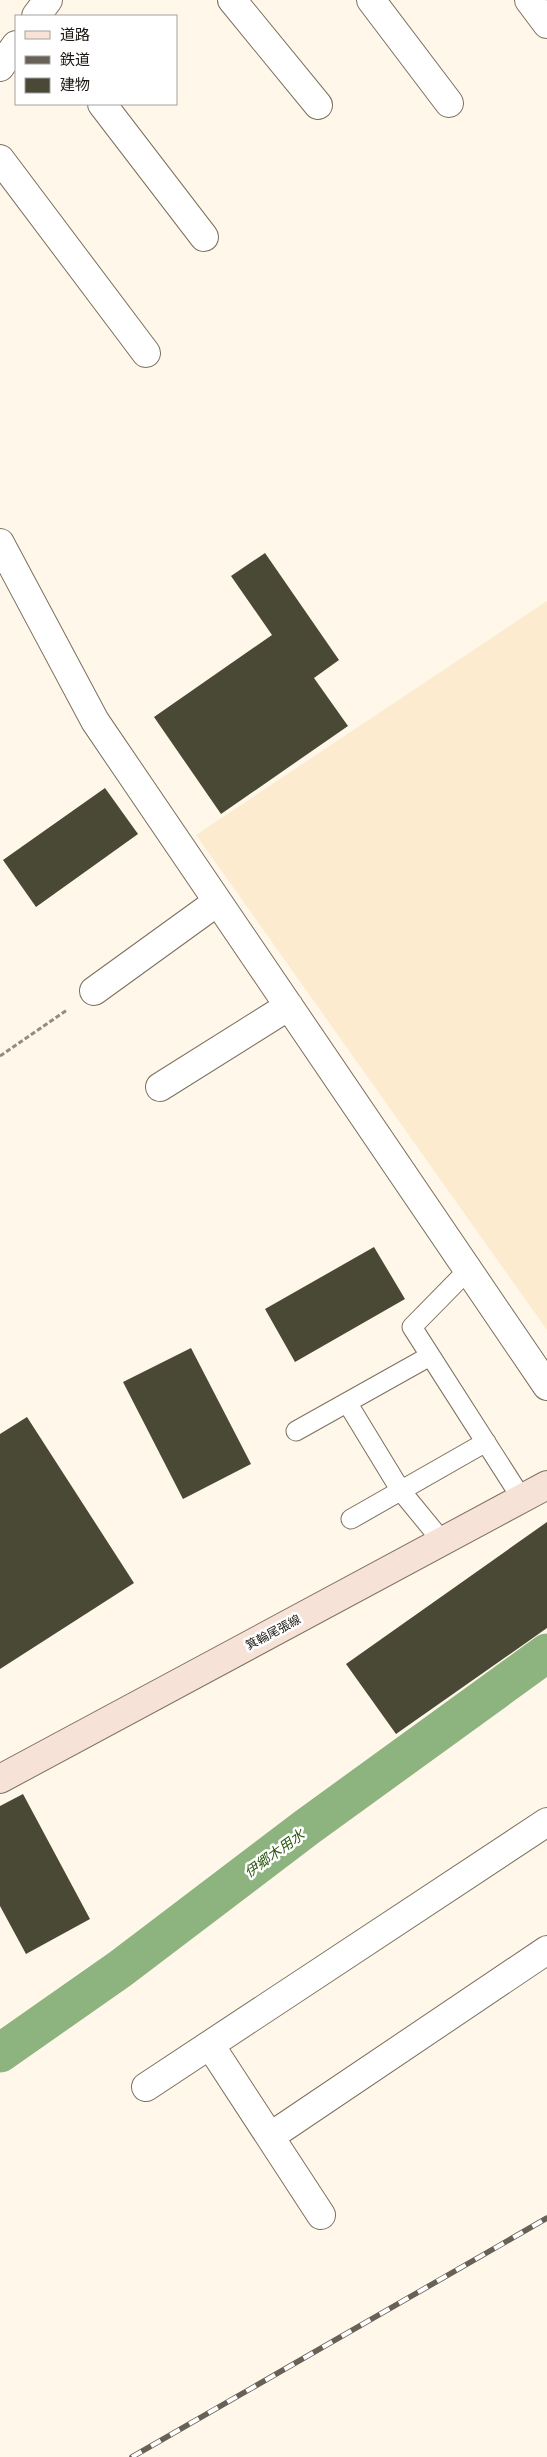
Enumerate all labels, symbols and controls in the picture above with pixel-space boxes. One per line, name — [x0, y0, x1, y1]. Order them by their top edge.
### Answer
legend — [15, 15, 178, 105]
text: 道路 — [60, 24, 90, 44]
text: 鉄道 — [60, 49, 90, 69]
text: 建物 — [60, 74, 90, 94]
street label: 箕輪尾張線 — [243, 1611, 303, 1653]
water label: 伊郷木用水 — [240, 1824, 310, 1881]

